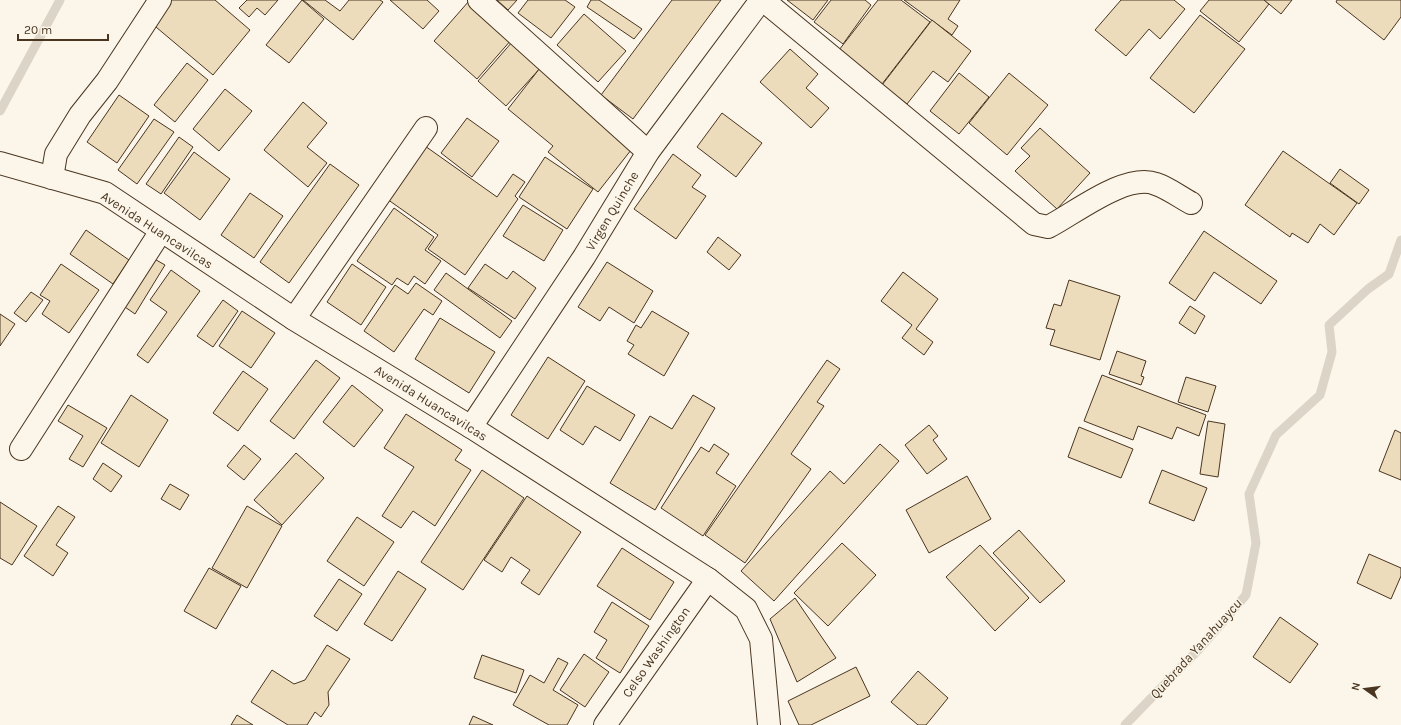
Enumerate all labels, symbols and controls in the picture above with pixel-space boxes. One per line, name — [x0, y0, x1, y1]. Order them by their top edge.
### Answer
scale bar — [18, 16, 108, 42]
text: 20 m — [24, 23, 52, 37]
street label: Virgen Quinche — [582, 168, 642, 253]
street label: Avenida Huancavilcas — [98, 188, 216, 272]
street label: Avenida Huancavilcas — [372, 362, 490, 444]
water label: Quebrada Yanahuaycu — [1146, 595, 1246, 703]
street label: Celso Washington — [619, 604, 693, 700]
north arrow — [1345, 669, 1385, 709]
text: N — [1349, 681, 1363, 692]

